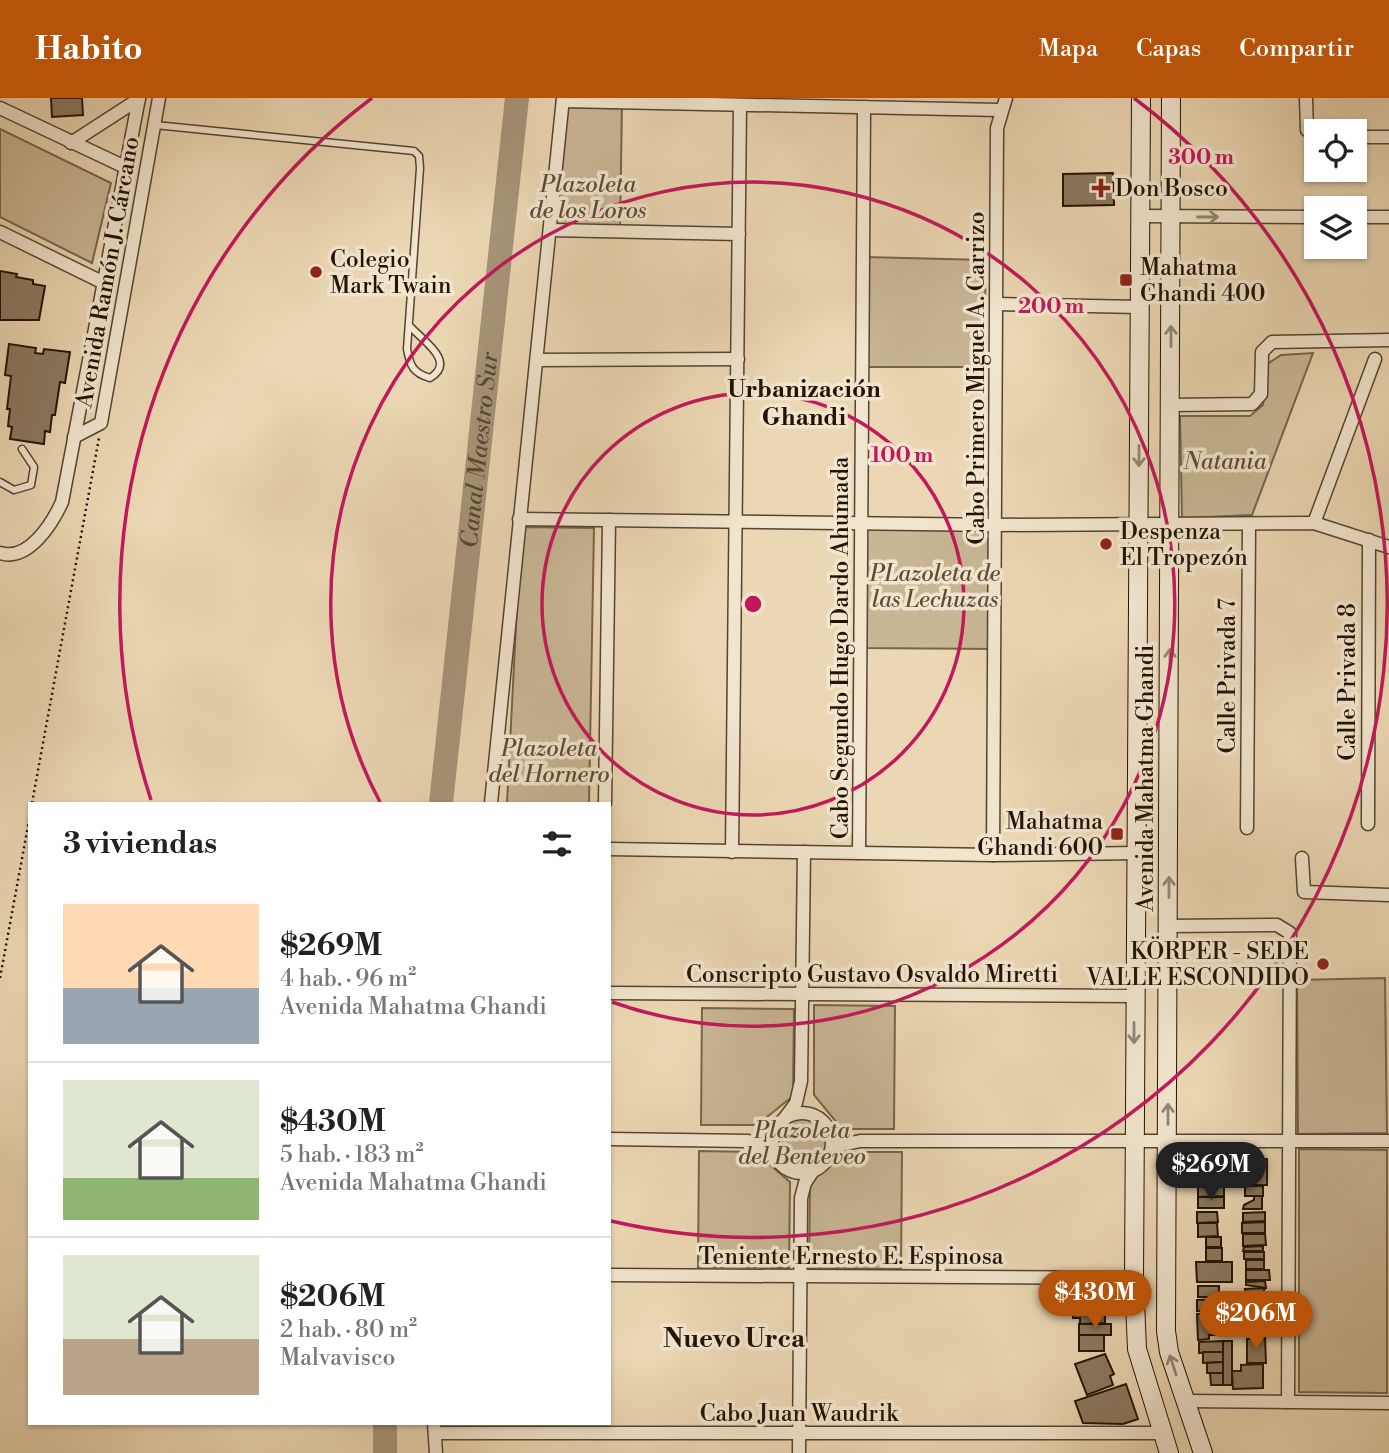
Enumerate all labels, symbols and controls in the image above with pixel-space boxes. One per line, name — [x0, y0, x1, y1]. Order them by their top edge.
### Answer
text: Habito — [35, 29, 143, 70]
text: Mapa — [1039, 34, 1098, 64]
text: Capas — [1136, 34, 1201, 64]
text: Compartir — [1239, 34, 1354, 64]
map controls — [1304, 119, 1367, 259]
button: locate — [1304, 119, 1367, 182]
street label: Avenida Ramón J. Cárcano — [70, 134, 146, 411]
text: 300 m — [1168, 145, 1234, 171]
park label: Plazoleta de los Loros — [530, 171, 647, 225]
place label: Don Bosco — [1115, 175, 1228, 203]
marker: Don Bosco — [1093, 180, 1109, 196]
button: layers — [1304, 196, 1367, 259]
one-way arrow — [1196, 210, 1219, 224]
street label: Cabo Primero Miguel A. Carrizo — [963, 211, 991, 545]
place label: Colegio Mark Twain — [330, 246, 452, 300]
place label: Mahatma Ghandi 400 — [1140, 254, 1266, 308]
marker: Colegio Mark Twain — [308, 264, 324, 280]
marker: Mahatma Ghandi 400 — [1118, 272, 1134, 288]
text: 200 m — [1018, 294, 1084, 320]
one-way arrow — [1164, 325, 1178, 348]
water label: Canal Maestro Sur — [455, 350, 506, 550]
district label: Urbanización Ghandi — [727, 375, 881, 433]
text: 100 m — [871, 443, 933, 469]
one-way arrow — [1132, 445, 1146, 468]
park label: Natania — [1183, 448, 1267, 476]
street label: Cabo Segundo Hugo Dardo Ahumada — [827, 456, 855, 839]
place label: Despenza El Tropezón — [1120, 518, 1248, 572]
marker: Despenza El Tropezón — [1098, 536, 1114, 552]
park label: PLazoleta de las Lechuzas — [869, 560, 1001, 614]
centre of rings — [741, 592, 765, 616]
street label: Calle Privada 7 — [1214, 598, 1242, 754]
street label: Calle Privada 8 — [1334, 603, 1362, 761]
street label: Avenida Mahatma Ghandi — [1132, 645, 1160, 912]
one-way arrow — [1163, 648, 1177, 671]
park label: Plazoleta del Hornero — [489, 735, 609, 789]
place label: Mahatma Ghandi 600 — [977, 808, 1103, 862]
text: 3 viviendas — [63, 825, 217, 863]
icon: filters — [538, 825, 576, 863]
marker: Mahatma Ghandi 600 — [1109, 826, 1125, 842]
one-way arrow — [1162, 875, 1176, 898]
text: $269M — [280, 927, 382, 965]
icon: home — [119, 932, 203, 1016]
place label: KÖRPER - SEDE VALLE ESCONDIDO — [1085, 936, 1309, 992]
marker: KÖRPER - SEDE VALLE ESCONDIDO — [1315, 956, 1331, 972]
street label: Conscripto Gustavo Osvaldo Miretti — [686, 961, 1058, 989]
text: 4 hab. · 96 m² — [280, 965, 416, 993]
text: Avenida Mahatma Ghandi — [280, 993, 547, 1021]
one-way arrow — [1127, 1021, 1141, 1044]
text: $430M — [280, 1103, 386, 1141]
one-way arrow — [1161, 1103, 1175, 1126]
icon: home — [119, 1108, 203, 1192]
park label: Plazoleta del Benteveo — [738, 1117, 866, 1171]
text: 5 hab. · 183 m² — [280, 1141, 424, 1169]
pin: $269M — [1162, 1142, 1260, 1202]
text: $269M — [1172, 1151, 1250, 1179]
text: Avenida Mahatma Ghandi — [280, 1169, 547, 1197]
street label: Teniente Ernesto E. Espinosa — [699, 1243, 1004, 1271]
pin: $430M — [1046, 1270, 1144, 1330]
text: $206M — [280, 1278, 385, 1316]
text: $430M — [1055, 1279, 1135, 1307]
icon: home — [119, 1283, 203, 1367]
pin: $206M — [1207, 1292, 1305, 1351]
text: $206M — [1216, 1300, 1296, 1328]
text: 2 hab. · 80 m² — [280, 1316, 417, 1344]
district label: Nuevo Urca — [663, 1323, 806, 1355]
text: Malvavisco — [280, 1344, 395, 1372]
one-way arrow — [1166, 1355, 1179, 1377]
street label: Cabo Juan Waudrik — [700, 1400, 899, 1428]

